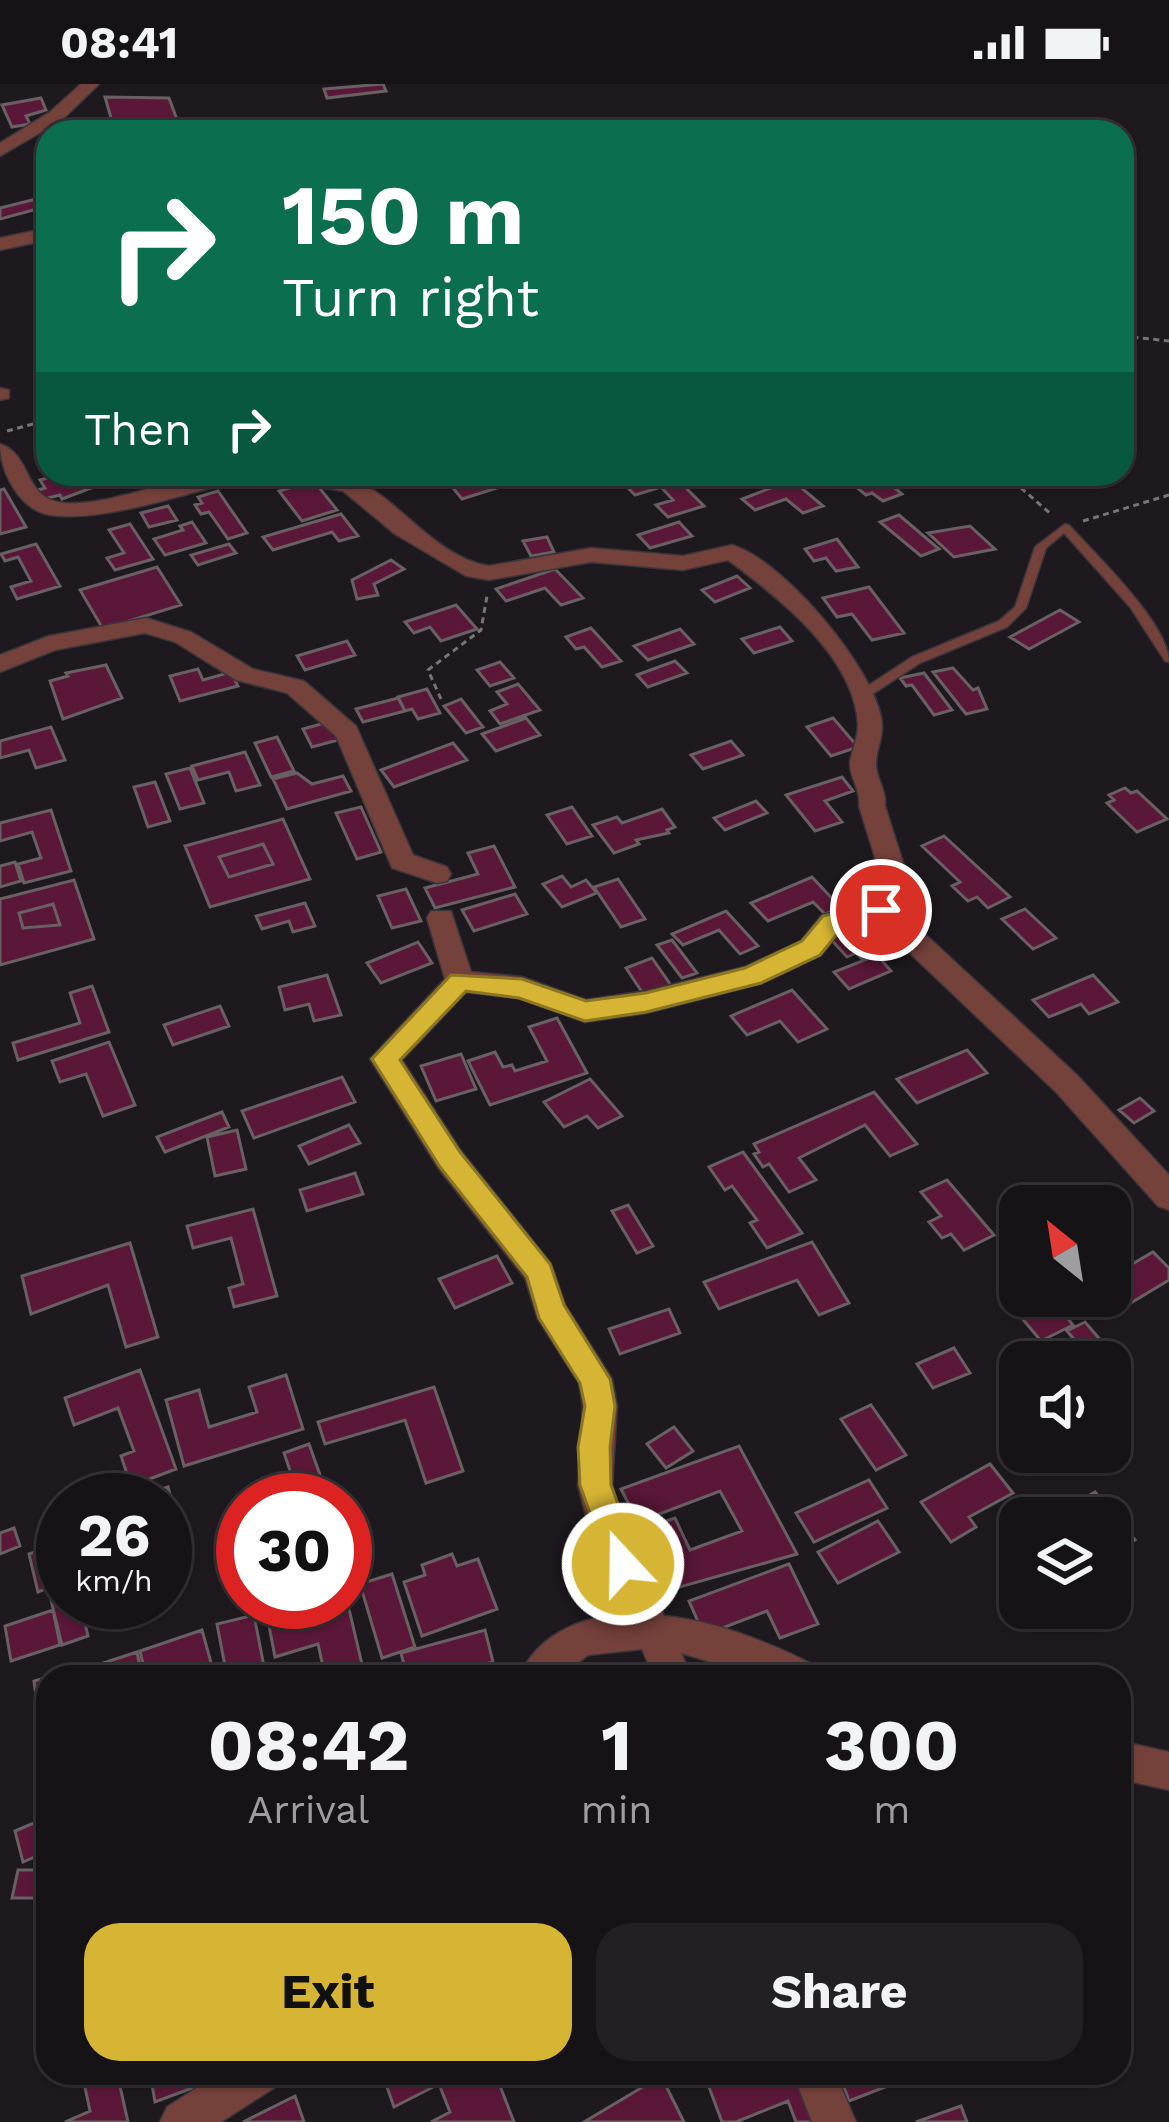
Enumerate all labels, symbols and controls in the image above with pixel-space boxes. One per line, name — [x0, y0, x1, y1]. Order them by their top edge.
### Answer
text: 08:41 — [60, 16, 178, 69]
text: 150 m — [282, 166, 524, 264]
icon: right — [84, 168, 240, 324]
text: Turn right — [282, 266, 539, 329]
icon: right — [216, 396, 282, 462]
text: Then — [84, 403, 192, 456]
pin — [830, 859, 932, 961]
icon: arrive — [848, 877, 914, 943]
north arrow — [999, 1185, 1131, 1317]
map controls — [999, 1185, 1131, 1629]
button: sound — [999, 1341, 1131, 1473]
speed limit sign: 30 — [216, 1473, 372, 1629]
button: layers — [999, 1497, 1131, 1629]
text: 26 — [78, 1500, 150, 1571]
position arrow — [560, 1501, 686, 1627]
text: km/h — [75, 1563, 153, 1598]
text: 08:42 — [208, 1703, 409, 1787]
text: 1 — [601, 1703, 632, 1787]
text: 300 — [824, 1703, 959, 1787]
text: Arrival — [248, 1787, 369, 1832]
text: min — [581, 1787, 653, 1832]
text: m — [873, 1787, 910, 1832]
button: Exit — [84, 1923, 572, 2061]
button: Share — [596, 1923, 1083, 2061]

